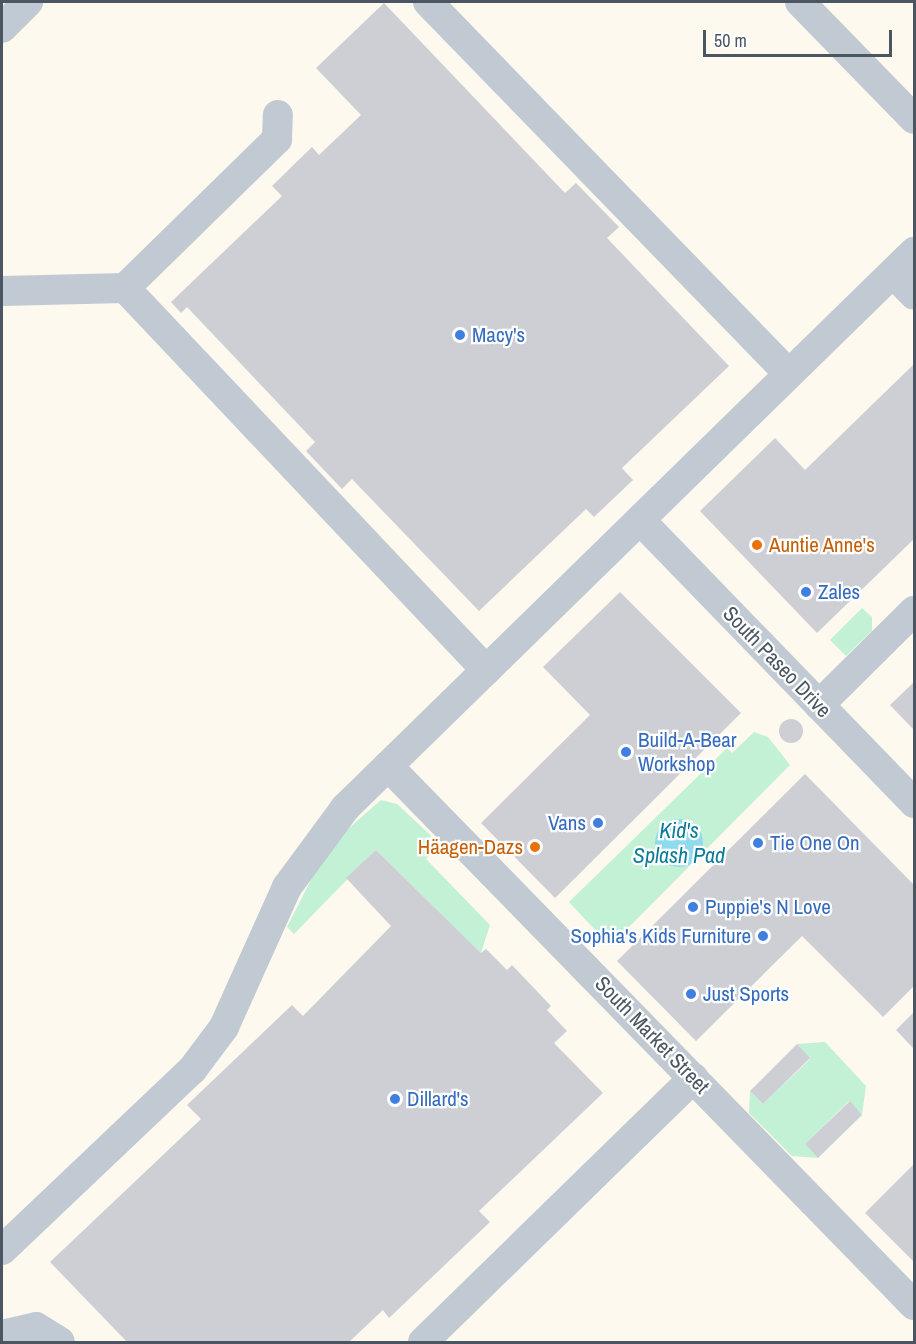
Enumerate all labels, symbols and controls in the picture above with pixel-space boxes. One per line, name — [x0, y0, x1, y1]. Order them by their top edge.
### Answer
scale bar — [706, 18, 895, 56]
text: 50 m — [714, 28, 747, 53]
place label: Macy's — [472, 322, 525, 348]
marker: Macy's — [453, 328, 467, 342]
place label: Auntie Anne's — [769, 532, 876, 558]
marker: Auntie Anne's — [750, 538, 764, 552]
place label: Zales — [818, 579, 860, 605]
marker: Zales — [799, 585, 813, 599]
street label: South Paseo Drive — [718, 601, 836, 723]
place label: Build-A-Bear Workshop — [638, 727, 737, 777]
marker: Build-A-Bear Workshop — [619, 745, 633, 759]
place label: Vans — [548, 810, 586, 836]
marker: Vans — [591, 816, 605, 830]
water label: Kid's Splash Pad — [633, 817, 725, 868]
place label: Tie One On — [770, 830, 860, 856]
place label: Häagen-Dazs — [418, 834, 523, 860]
marker: Tie One On — [751, 836, 765, 850]
marker: Häagen-Dazs — [528, 840, 542, 854]
place label: Puppie's N Love — [705, 894, 831, 920]
marker: Puppie's N Love — [686, 900, 700, 914]
place label: Sophia's Kids Furniture — [571, 923, 751, 949]
marker: Sophia's Kids Furniture — [756, 929, 770, 943]
street label: South Market Street — [590, 971, 714, 1099]
place label: Just Sports — [703, 981, 789, 1007]
marker: Just Sports — [684, 987, 698, 1001]
place label: Dillard's — [407, 1086, 469, 1112]
marker: Dillard's — [388, 1092, 402, 1106]

